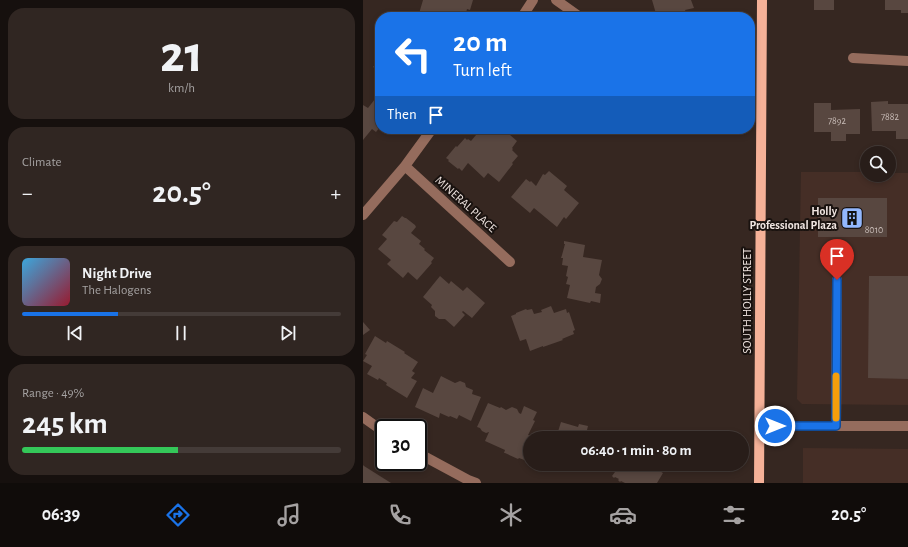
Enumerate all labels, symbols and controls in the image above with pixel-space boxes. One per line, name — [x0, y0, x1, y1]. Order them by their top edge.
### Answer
icon: left — [387, 28, 439, 80]
text: 21 — [160, 29, 203, 81]
text: 20 m — [453, 29, 508, 57]
text: Turn left — [453, 62, 512, 80]
text: km/h — [168, 82, 195, 95]
icon: arrive — [425, 104, 447, 126]
text: Then — [387, 107, 417, 122]
house number: 7882 — [881, 112, 900, 122]
house number: 7892 — [828, 116, 847, 126]
map controls — [860, 146, 896, 182]
button: search — [860, 146, 896, 182]
text: Climate — [22, 156, 61, 169]
street label: MINERAL PLACE — [433, 174, 499, 234]
text: 20.5° — [152, 178, 211, 208]
text: − — [22, 182, 33, 204]
text: + — [330, 182, 341, 204]
place label: Holly Professional Plaza — [749, 205, 838, 231]
building icon: Holly Professional Plaza — [839, 205, 865, 231]
house number: 8010 — [865, 225, 883, 235]
pin — [820, 239, 854, 280]
icon: arrive — [826, 245, 848, 267]
street label: SOUTH HOLLY STREET — [741, 248, 753, 354]
text: Night Drive — [82, 266, 152, 281]
text: The Halogens — [82, 284, 151, 297]
icon: previous — [64, 322, 86, 344]
icon: pause — [170, 322, 192, 344]
icon: next — [277, 322, 299, 344]
text: Range · 49% — [22, 387, 84, 400]
position arrow — [754, 405, 796, 447]
text: 245 km — [22, 409, 108, 439]
speed limit sign: 30 — [375, 419, 427, 471]
text: 06:40 · 1 min · 80 m — [581, 443, 692, 458]
icon: directions — [164, 501, 192, 529]
icon: music — [275, 501, 303, 529]
icon: phone — [386, 501, 414, 529]
icon: climate — [497, 501, 525, 529]
icon: car — [609, 501, 637, 529]
icon: filters — [720, 501, 748, 529]
text: 06:39 — [42, 506, 80, 524]
text: 20.5° — [831, 506, 866, 524]

